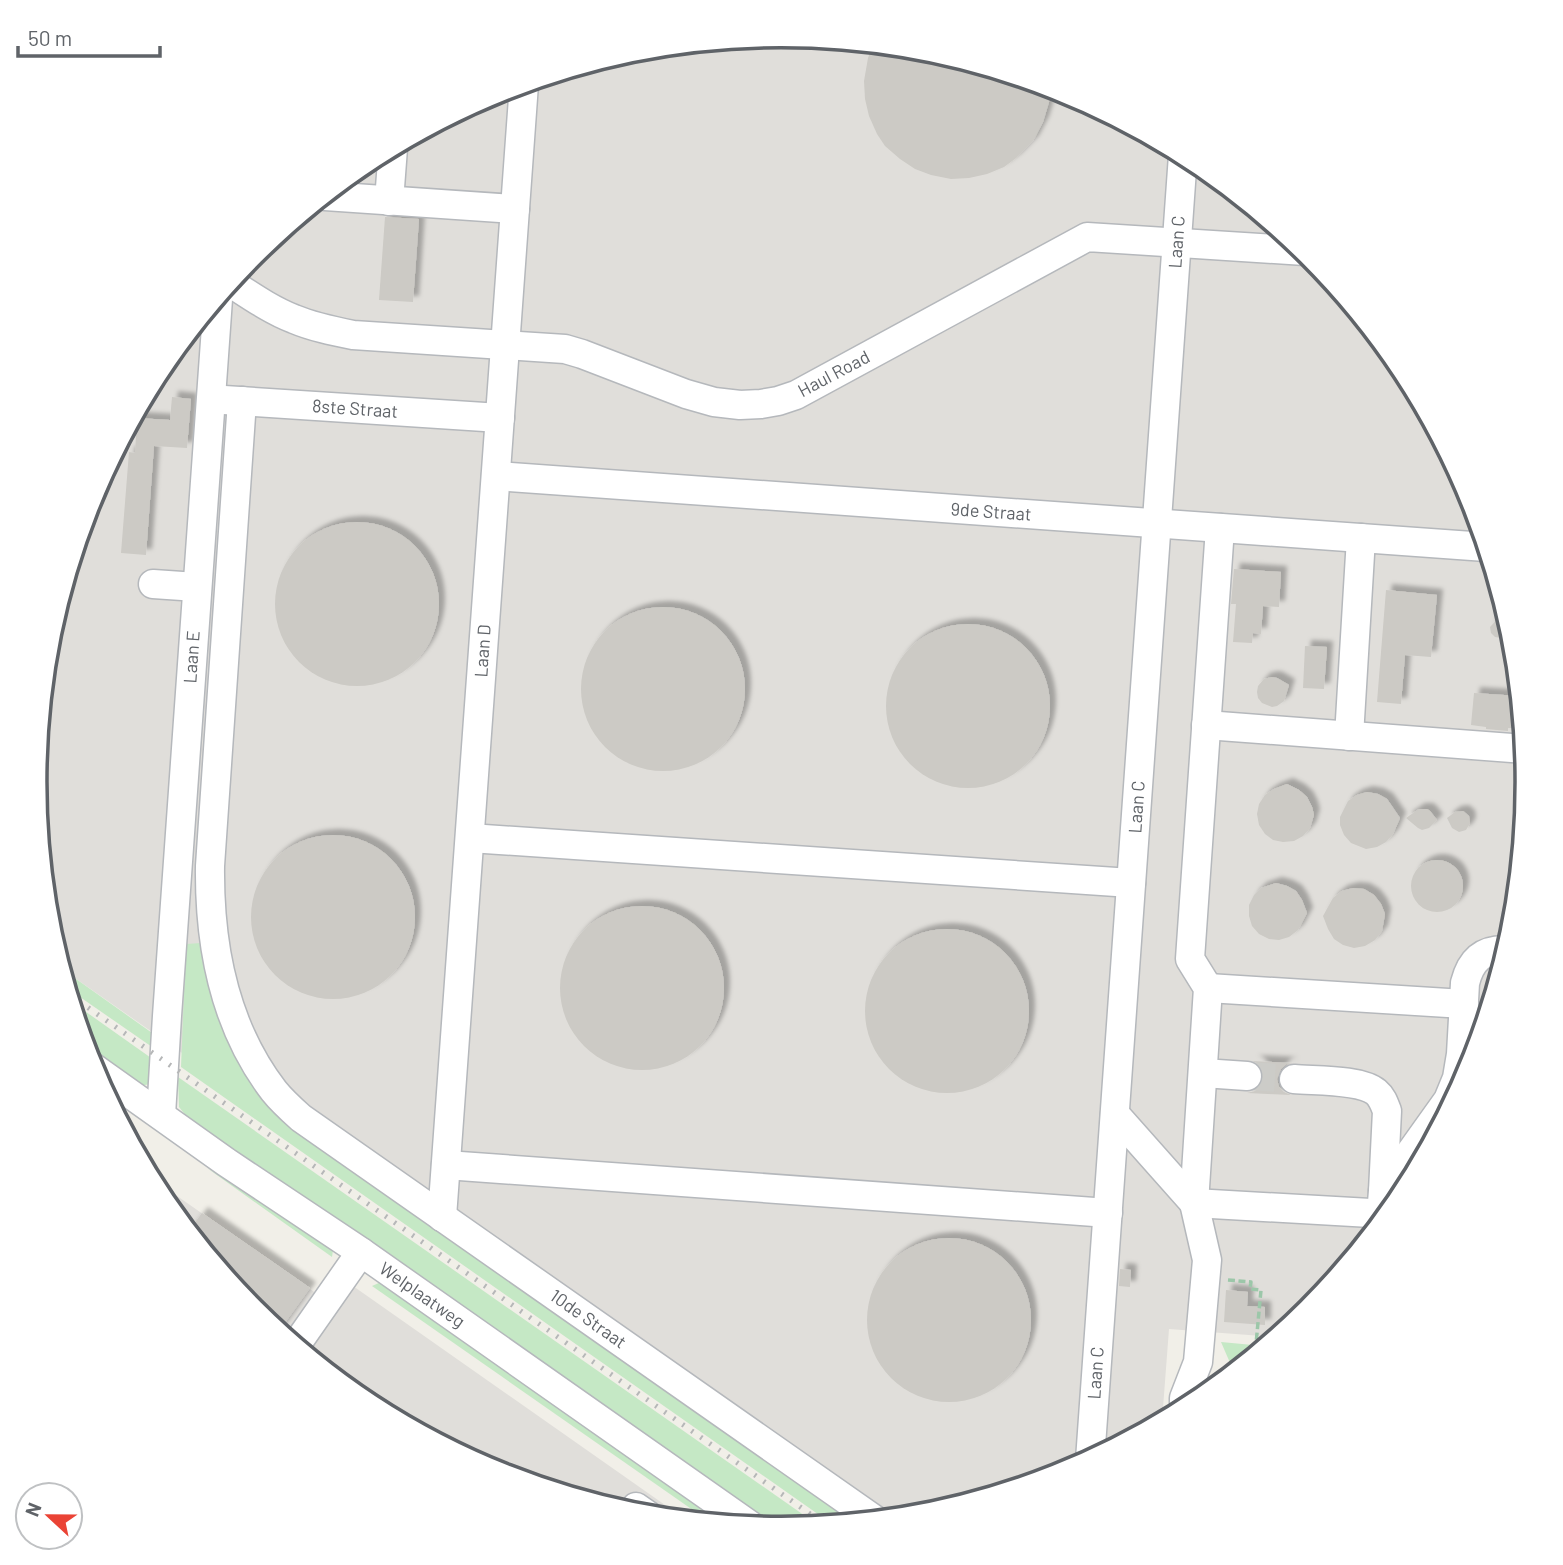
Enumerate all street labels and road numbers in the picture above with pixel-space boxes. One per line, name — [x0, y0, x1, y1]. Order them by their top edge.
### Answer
street label: Laan C — [1163, 215, 1189, 269]
street label: Haul Road — [794, 345, 873, 401]
street label: 8ste Straat — [311, 394, 399, 422]
street label: 9de Straat — [950, 497, 1032, 525]
street label: Laan D — [469, 624, 495, 678]
street label: Laan E — [178, 630, 204, 684]
street label: Laan C — [1123, 780, 1149, 834]
street label: Welplaatweg — [376, 1257, 470, 1332]
street label: 10de Straat — [546, 1284, 631, 1352]
street label: Laan C — [1082, 1346, 1108, 1400]

